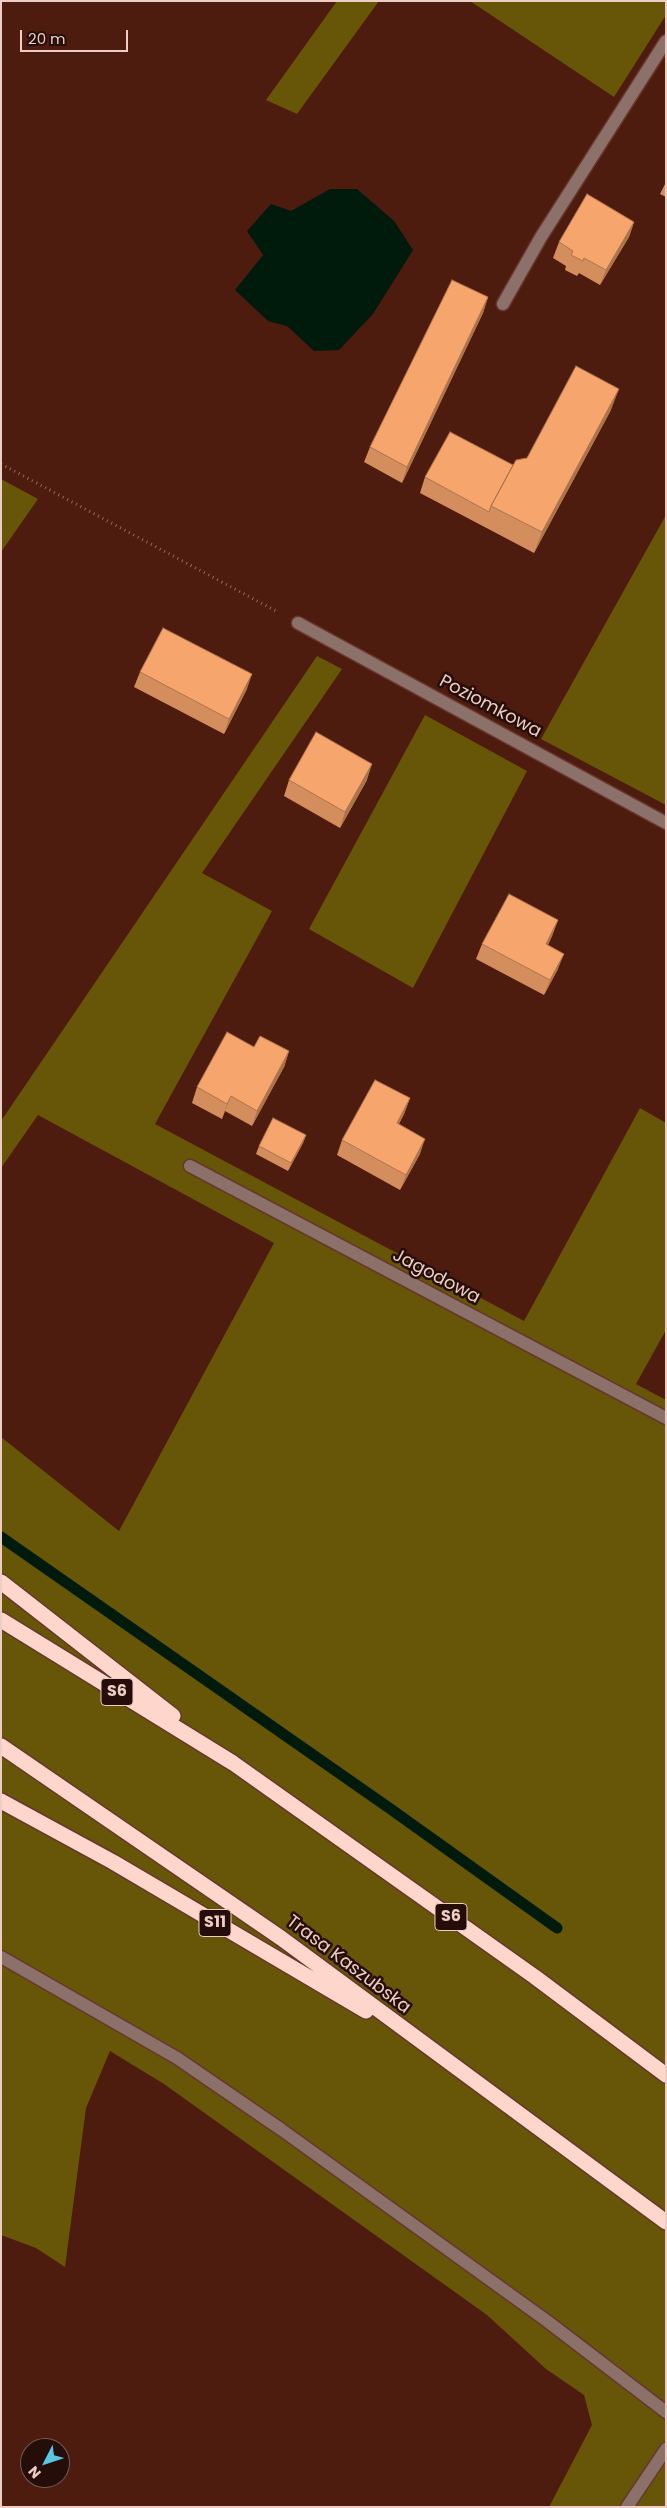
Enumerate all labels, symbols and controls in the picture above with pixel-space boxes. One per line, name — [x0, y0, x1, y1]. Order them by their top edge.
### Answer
scale bar — [22, 20, 130, 52]
text: 20 m — [28, 28, 66, 49]
street label: Poziomkowa — [435, 671, 545, 743]
street label: Jagodowa — [389, 1245, 483, 1309]
road number: S6 — [101, 1678, 133, 1705]
road number: S6 — [435, 1904, 467, 1930]
road number: S11 — [199, 1910, 231, 1936]
street label: Trasa Kaszubska — [282, 1911, 414, 2019]
north arrow — [20, 2438, 70, 2488]
text: N — [23, 2462, 45, 2483]

